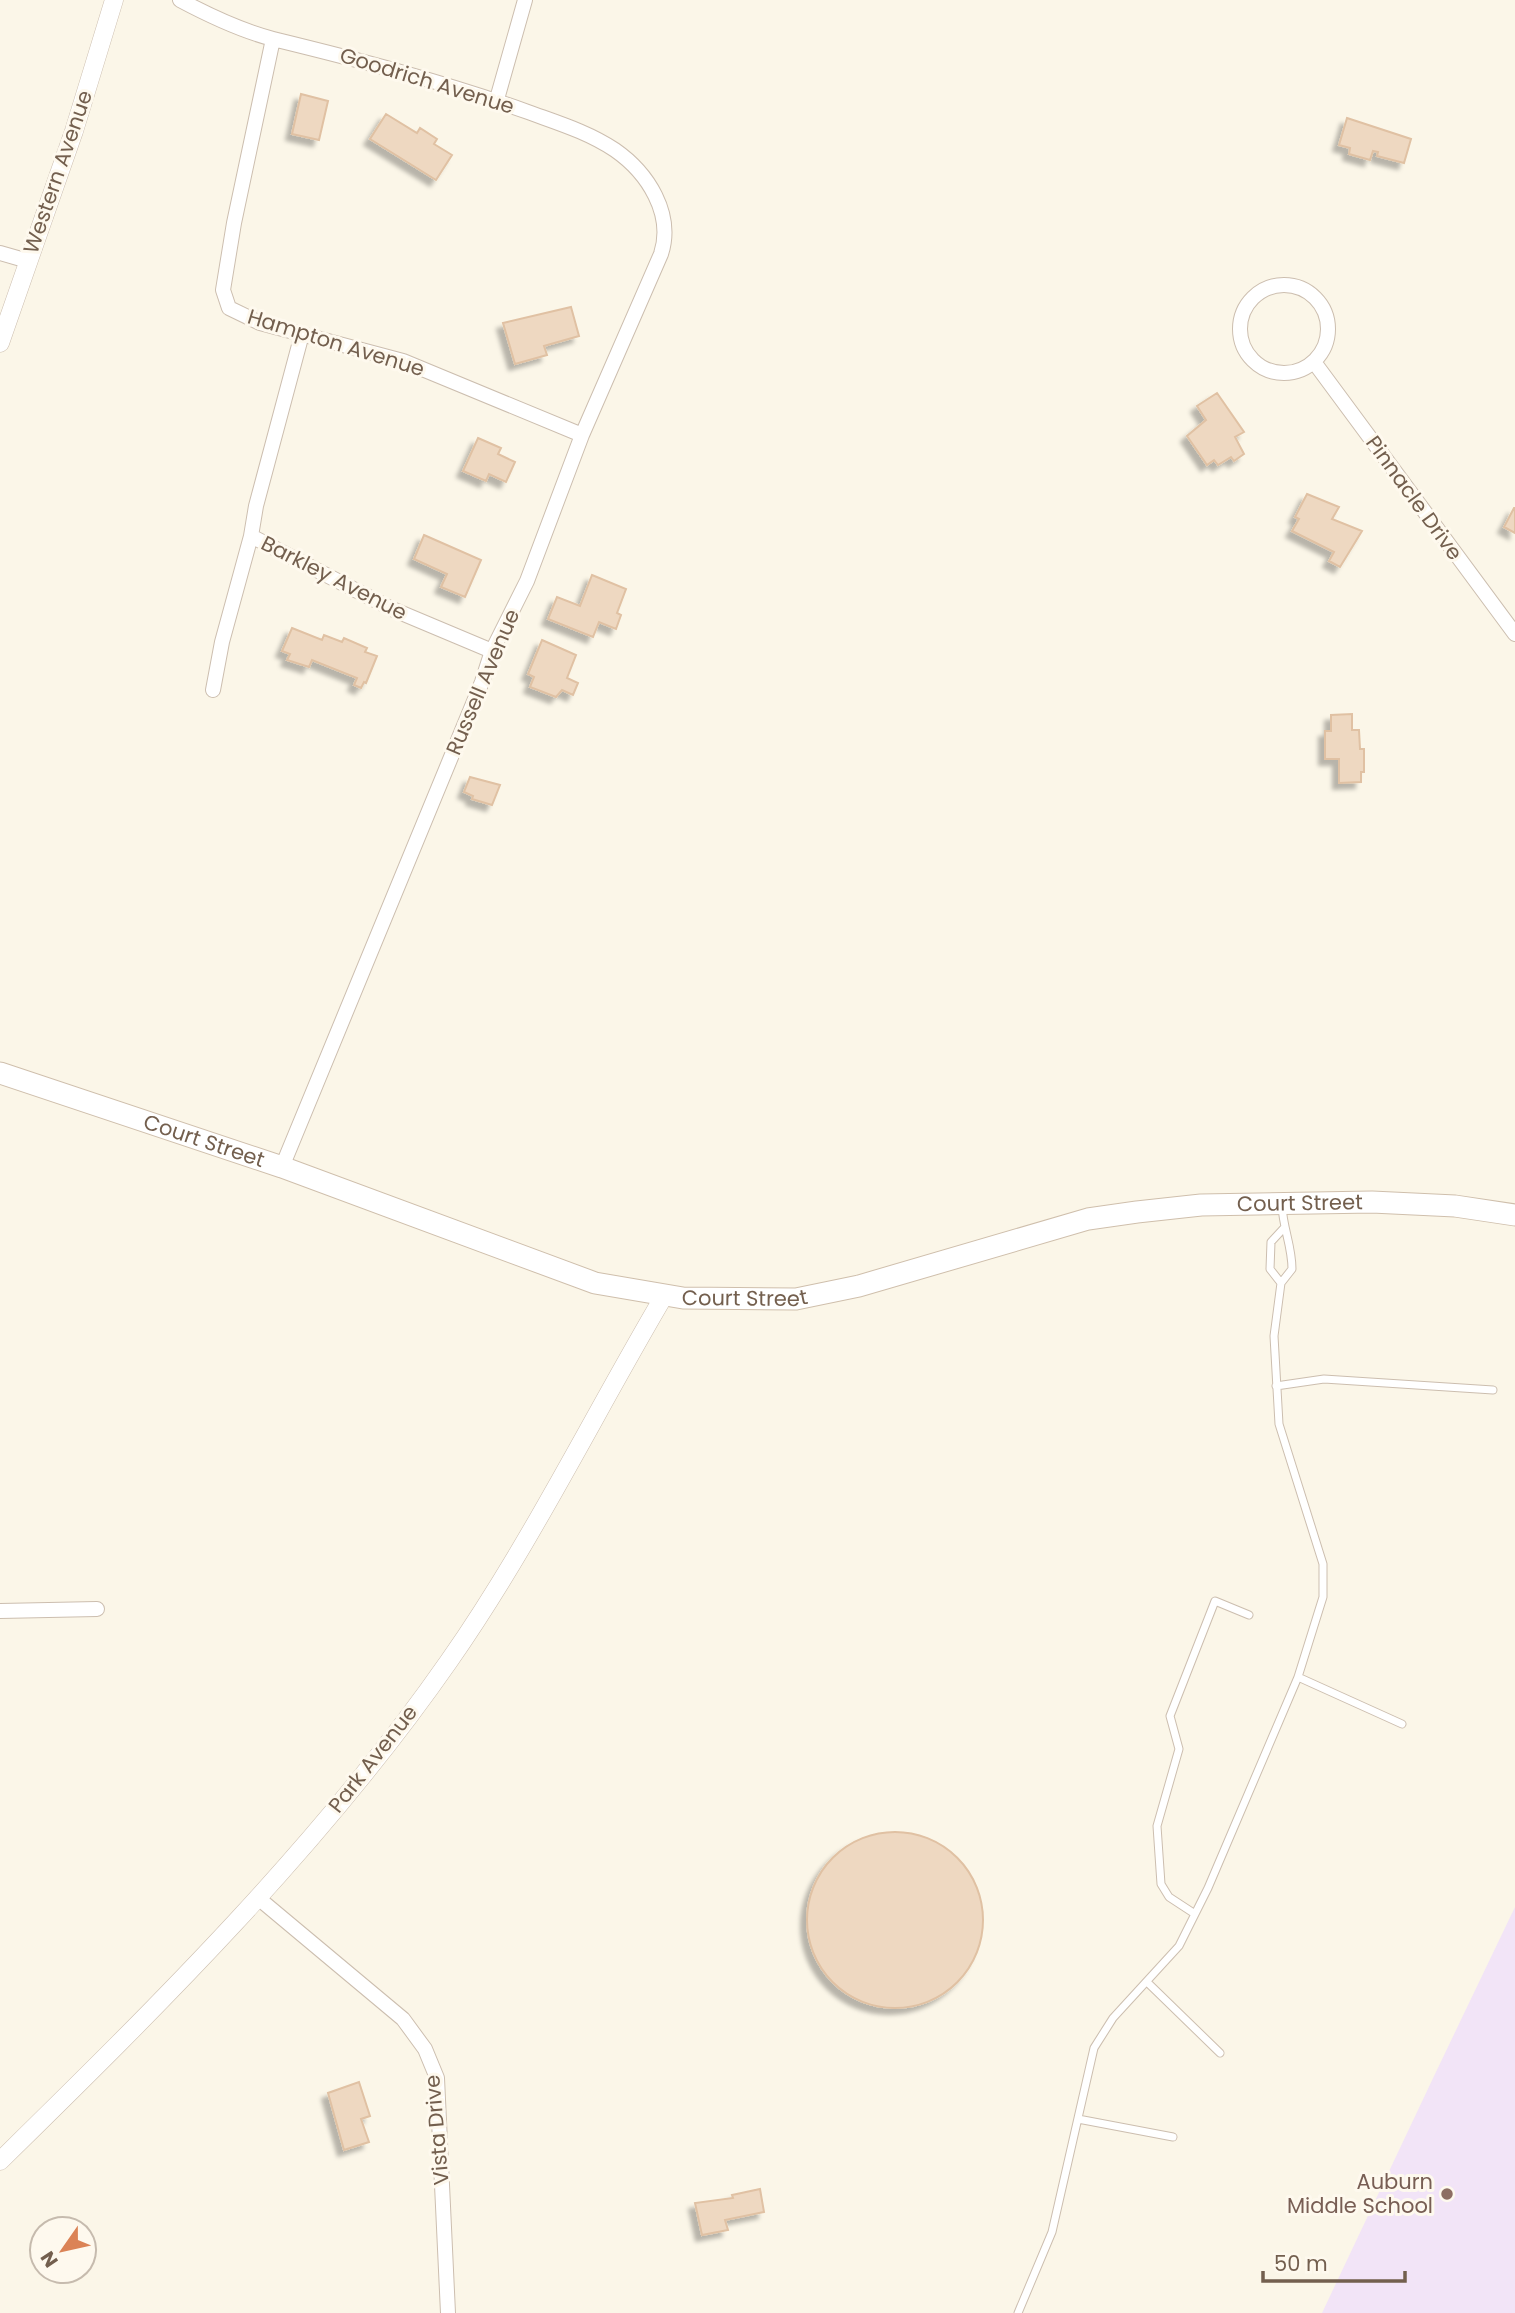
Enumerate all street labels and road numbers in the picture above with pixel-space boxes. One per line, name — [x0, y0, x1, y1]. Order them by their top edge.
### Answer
street label: Goodrich Avenue — [336, 40, 518, 121]
street label: Western Avenue — [16, 86, 99, 257]
street label: Hampton Avenue — [244, 302, 428, 383]
street label: Pinnacle Drive — [1359, 429, 1470, 566]
street label: Barkley Avenue — [256, 528, 412, 627]
street label: Russell Avenue — [439, 604, 526, 759]
street label: Court Street — [140, 1107, 268, 1174]
street label: Court Street — [1237, 1187, 1363, 1218]
street label: Court Street — [682, 1282, 810, 1313]
street label: Park Avenue — [321, 1699, 424, 1819]
street label: Vista Drive — [417, 2074, 456, 2186]

